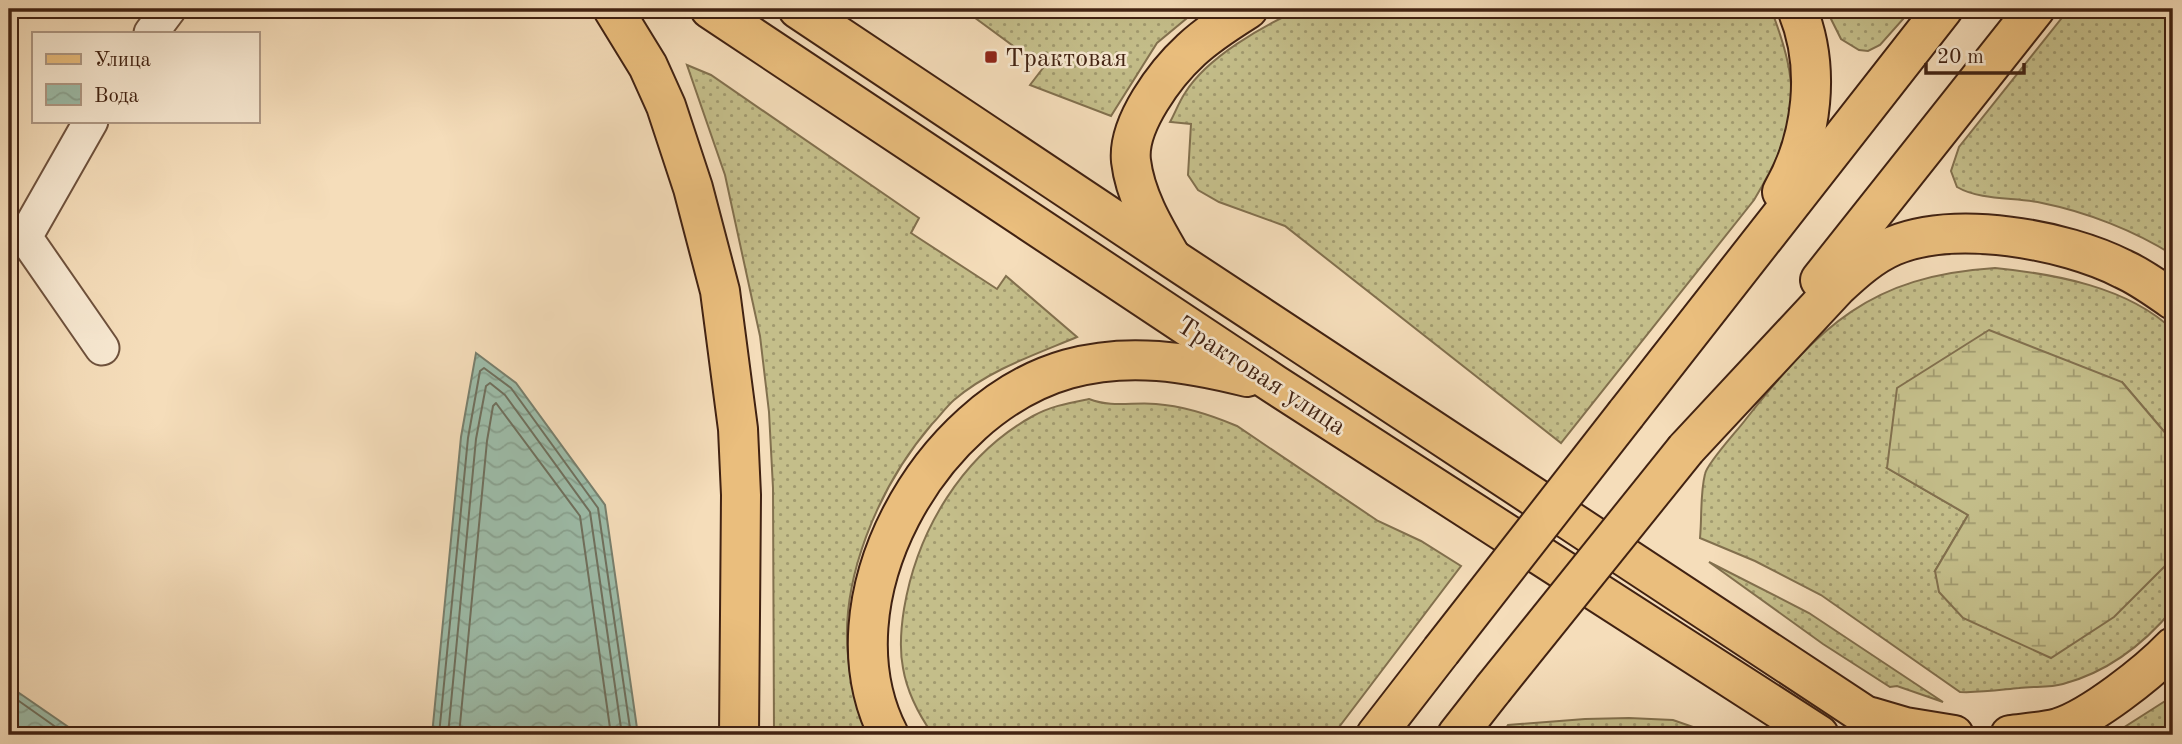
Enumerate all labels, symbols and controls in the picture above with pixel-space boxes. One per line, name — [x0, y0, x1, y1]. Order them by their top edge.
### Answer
legend — [32, 32, 259, 122]
scale bar — [1926, 32, 2024, 76]
place label: Трактовая — [1005, 46, 1127, 72]
text: 20 m — [1937, 47, 1984, 68]
marker: Трактовая — [983, 49, 999, 65]
text: Улица — [94, 50, 151, 71]
text: Вода — [94, 86, 139, 107]
street label: Трактовая улица — [1172, 312, 1350, 441]

